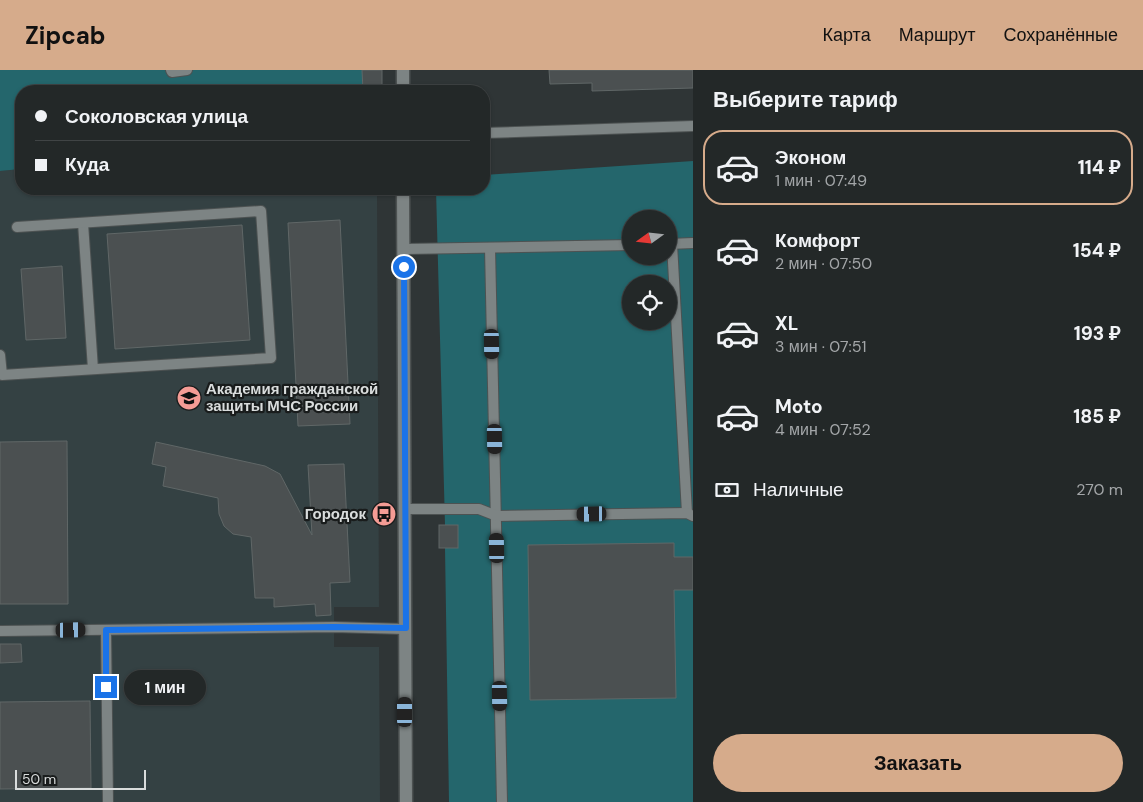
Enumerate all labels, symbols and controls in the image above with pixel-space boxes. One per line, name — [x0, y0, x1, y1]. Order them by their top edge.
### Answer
text: Zipcab — [25, 20, 106, 51]
text: Карта — [823, 23, 871, 47]
text: Маршрут — [899, 23, 975, 47]
text: Сохранённые — [1003, 23, 1118, 47]
text: Выберите тариф — [713, 85, 898, 114]
text: Соколовская улица — [65, 104, 248, 129]
icon: car — [715, 145, 760, 190]
text: Эконом — [775, 145, 846, 170]
text: Куда — [65, 152, 109, 177]
text: 114 ₽ — [1078, 155, 1121, 180]
text: 1 мин · 07:49 — [775, 170, 867, 191]
north arrow — [622, 210, 678, 265]
map controls — [622, 210, 677, 330]
icon: car — [715, 228, 760, 273]
text: Комфорт — [775, 228, 860, 253]
text: 154 ₽ — [1073, 238, 1121, 263]
text: 2 мин · 07:50 — [775, 253, 872, 274]
route start — [393, 256, 415, 278]
button: locate — [622, 275, 677, 330]
icon: car — [715, 311, 760, 356]
text: XL — [775, 311, 798, 336]
text: 193 ₽ — [1074, 321, 1121, 346]
car — [484, 329, 499, 359]
text: 3 мин · 07:51 — [775, 336, 866, 357]
place label: Академия гражданской защиты МЧС России — [206, 379, 378, 416]
school or university icon: Академия гражданской защиты МЧС России — [176, 385, 202, 411]
icon: car — [715, 394, 760, 439]
text: Moto — [775, 394, 823, 419]
text: 185 ₽ — [1073, 404, 1121, 429]
text: 4 мин · 07:52 — [775, 419, 871, 440]
car — [487, 424, 502, 454]
icon: cash — [713, 476, 741, 504]
text: Наличные — [753, 477, 844, 502]
text: 270 m — [1076, 479, 1123, 500]
bus stop icon: Городок — [371, 501, 397, 527]
place label: Городок — [305, 504, 366, 524]
car — [576, 506, 607, 522]
car — [489, 533, 504, 563]
car — [55, 622, 86, 638]
callout: 1 мин — [124, 670, 206, 704]
route end — [95, 676, 117, 698]
text: 1 мин — [145, 677, 185, 698]
car — [492, 681, 507, 711]
car — [397, 697, 412, 727]
button: Заказать — [713, 734, 1123, 792]
scale bar — [15, 767, 146, 790]
text: 50 m — [22, 770, 56, 788]

